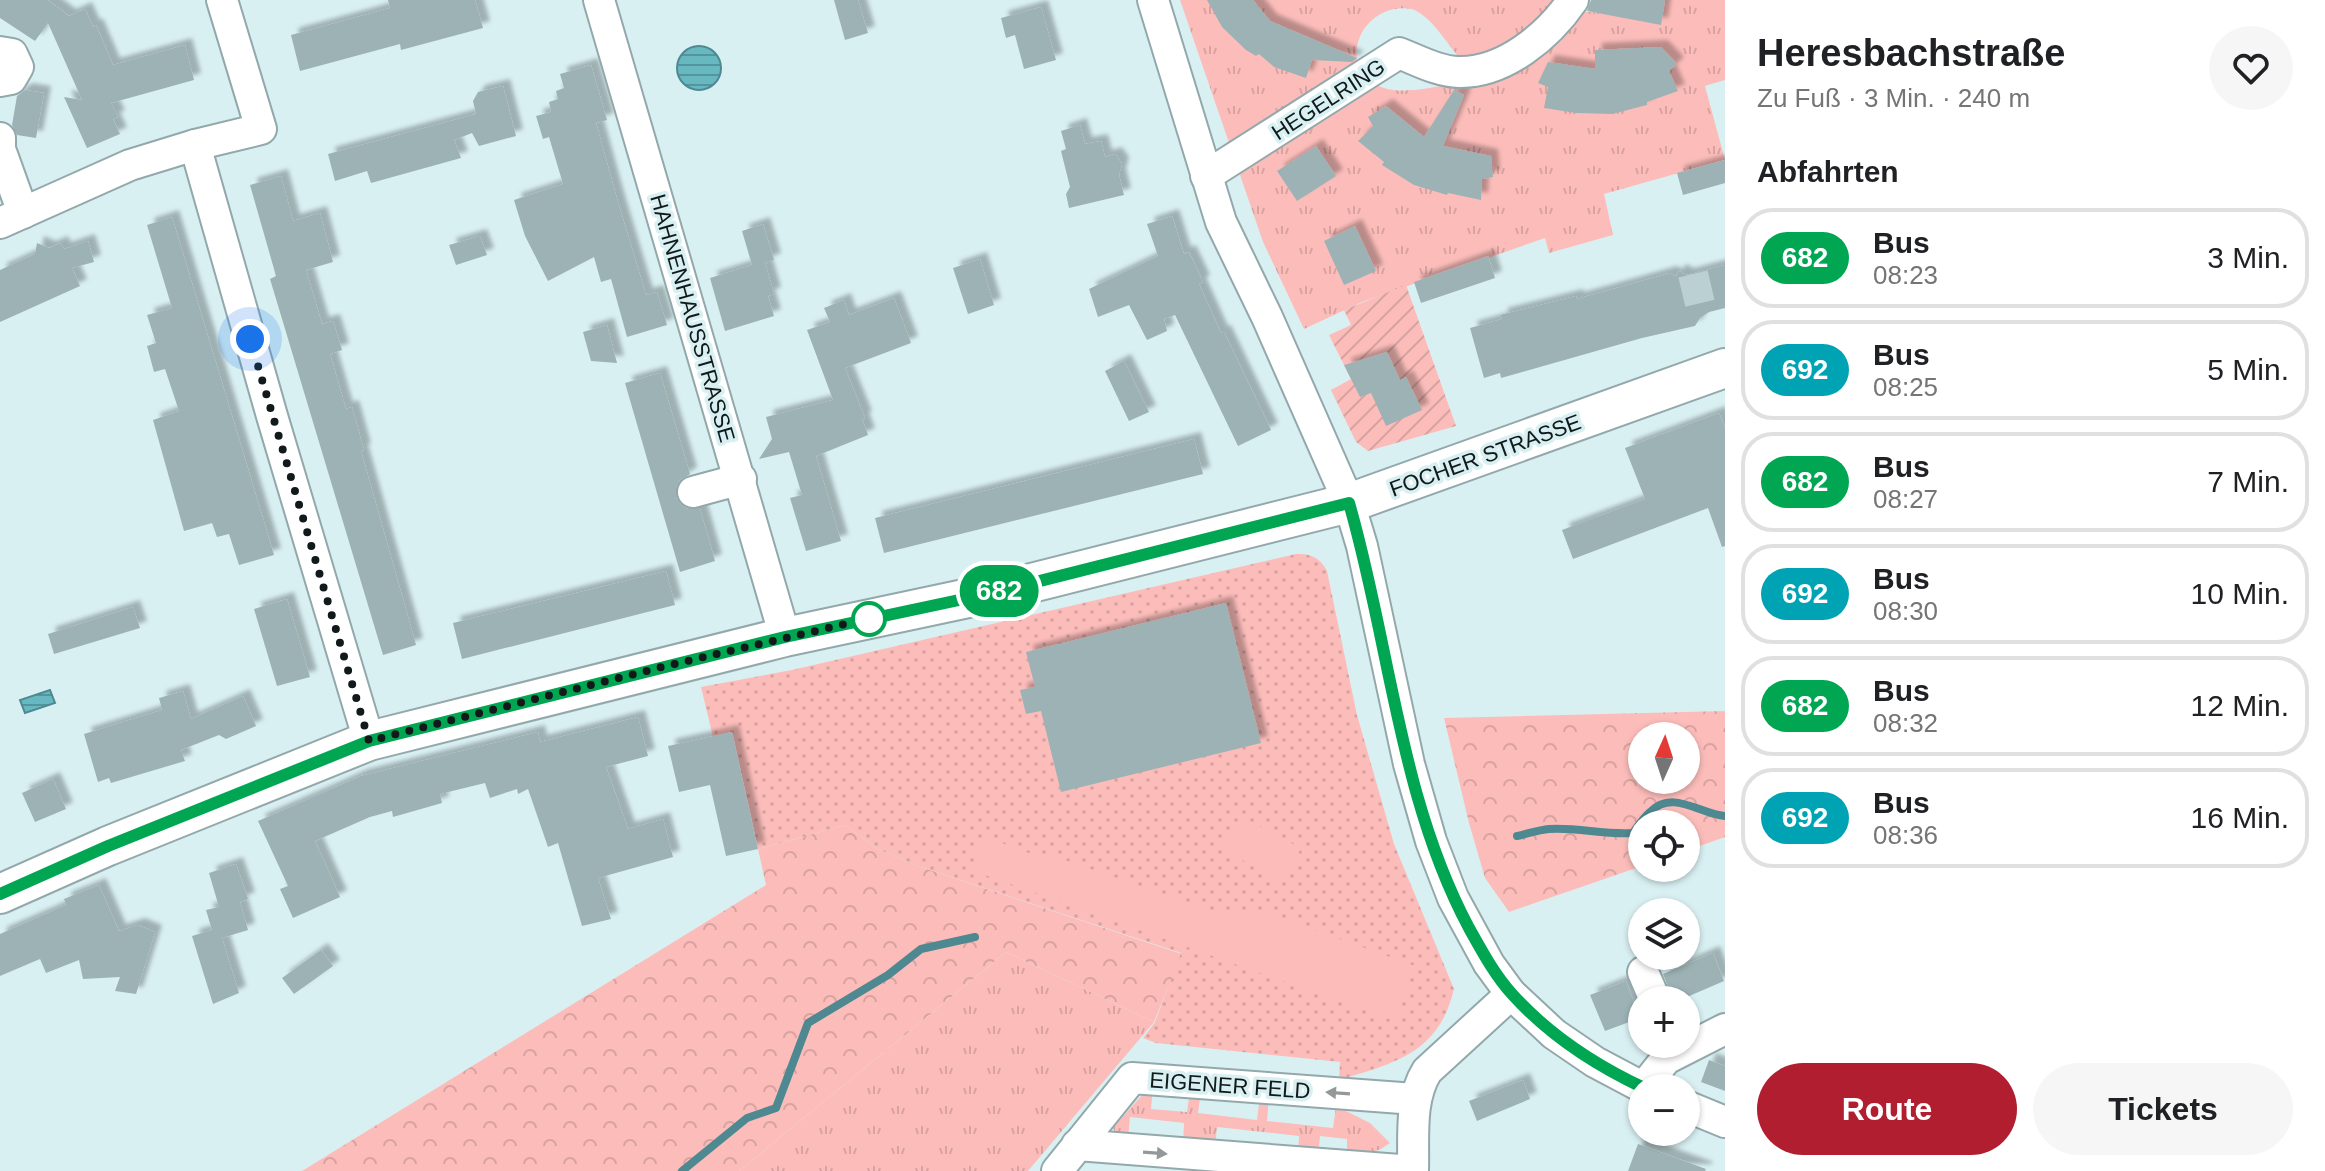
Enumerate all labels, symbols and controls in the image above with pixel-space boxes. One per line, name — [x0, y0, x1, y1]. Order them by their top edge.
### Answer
button: heart — [2209, 26, 2293, 110]
text: Heresbachstraße — [1757, 32, 2065, 74]
street label: HEGELRING — [1267, 54, 1389, 145]
text: Zu Fuß · 3 Min. · 240 m — [1757, 83, 2030, 113]
text: Abfahrten — [1757, 155, 1899, 188]
street label: HAHNENHAUSSTRASSE — [645, 191, 740, 445]
text: Bus — [1873, 226, 1930, 259]
text: 3 Min. — [2207, 241, 2289, 274]
text: 682 — [1782, 242, 1828, 273]
text: 08:23 — [1873, 260, 1938, 290]
your location — [230, 319, 270, 359]
text: Bus — [1873, 338, 1930, 371]
text: 5 Min. — [2207, 353, 2289, 386]
text: 692 — [1782, 354, 1828, 385]
text: 08:25 — [1873, 372, 1938, 402]
street label: FOCHER STRASSE — [1386, 409, 1584, 502]
text: Bus — [1873, 450, 1930, 483]
text: 7 Min. — [2207, 465, 2289, 498]
text: 682 — [1782, 466, 1828, 497]
text: 08:27 — [1873, 484, 1938, 514]
text: Bus — [1873, 562, 1930, 595]
line badge: 682 — [953, 565, 1045, 617]
text: 682 — [976, 575, 1022, 606]
text: 10 Min. — [2191, 577, 2289, 610]
text: 692 — [1782, 578, 1828, 609]
text: 08:30 — [1873, 596, 1938, 626]
unlabelled marker — [852, 602, 886, 636]
text: Bus — [1873, 674, 1930, 707]
text: 12 Min. — [2191, 689, 2289, 722]
text: 682 — [1782, 690, 1828, 721]
text: 08:32 — [1873, 708, 1938, 738]
north arrow — [1628, 722, 1700, 794]
map controls — [1628, 722, 1700, 1146]
text: Bus — [1873, 786, 1930, 819]
text: 16 Min. — [2191, 801, 2289, 834]
text: 692 — [1782, 802, 1828, 833]
button: locate — [1628, 810, 1700, 882]
text: 08:36 — [1873, 820, 1938, 850]
button: layers — [1628, 898, 1700, 970]
button: + — [1628, 986, 1700, 1058]
button: Route — [1757, 1063, 2017, 1155]
button: Tickets — [2033, 1063, 2293, 1155]
street label: EIGENER FELD — [1149, 1067, 1311, 1104]
button: − — [1628, 1074, 1700, 1146]
one-way arrow — [1325, 1086, 1350, 1099]
one-way arrow — [1143, 1147, 1168, 1160]

